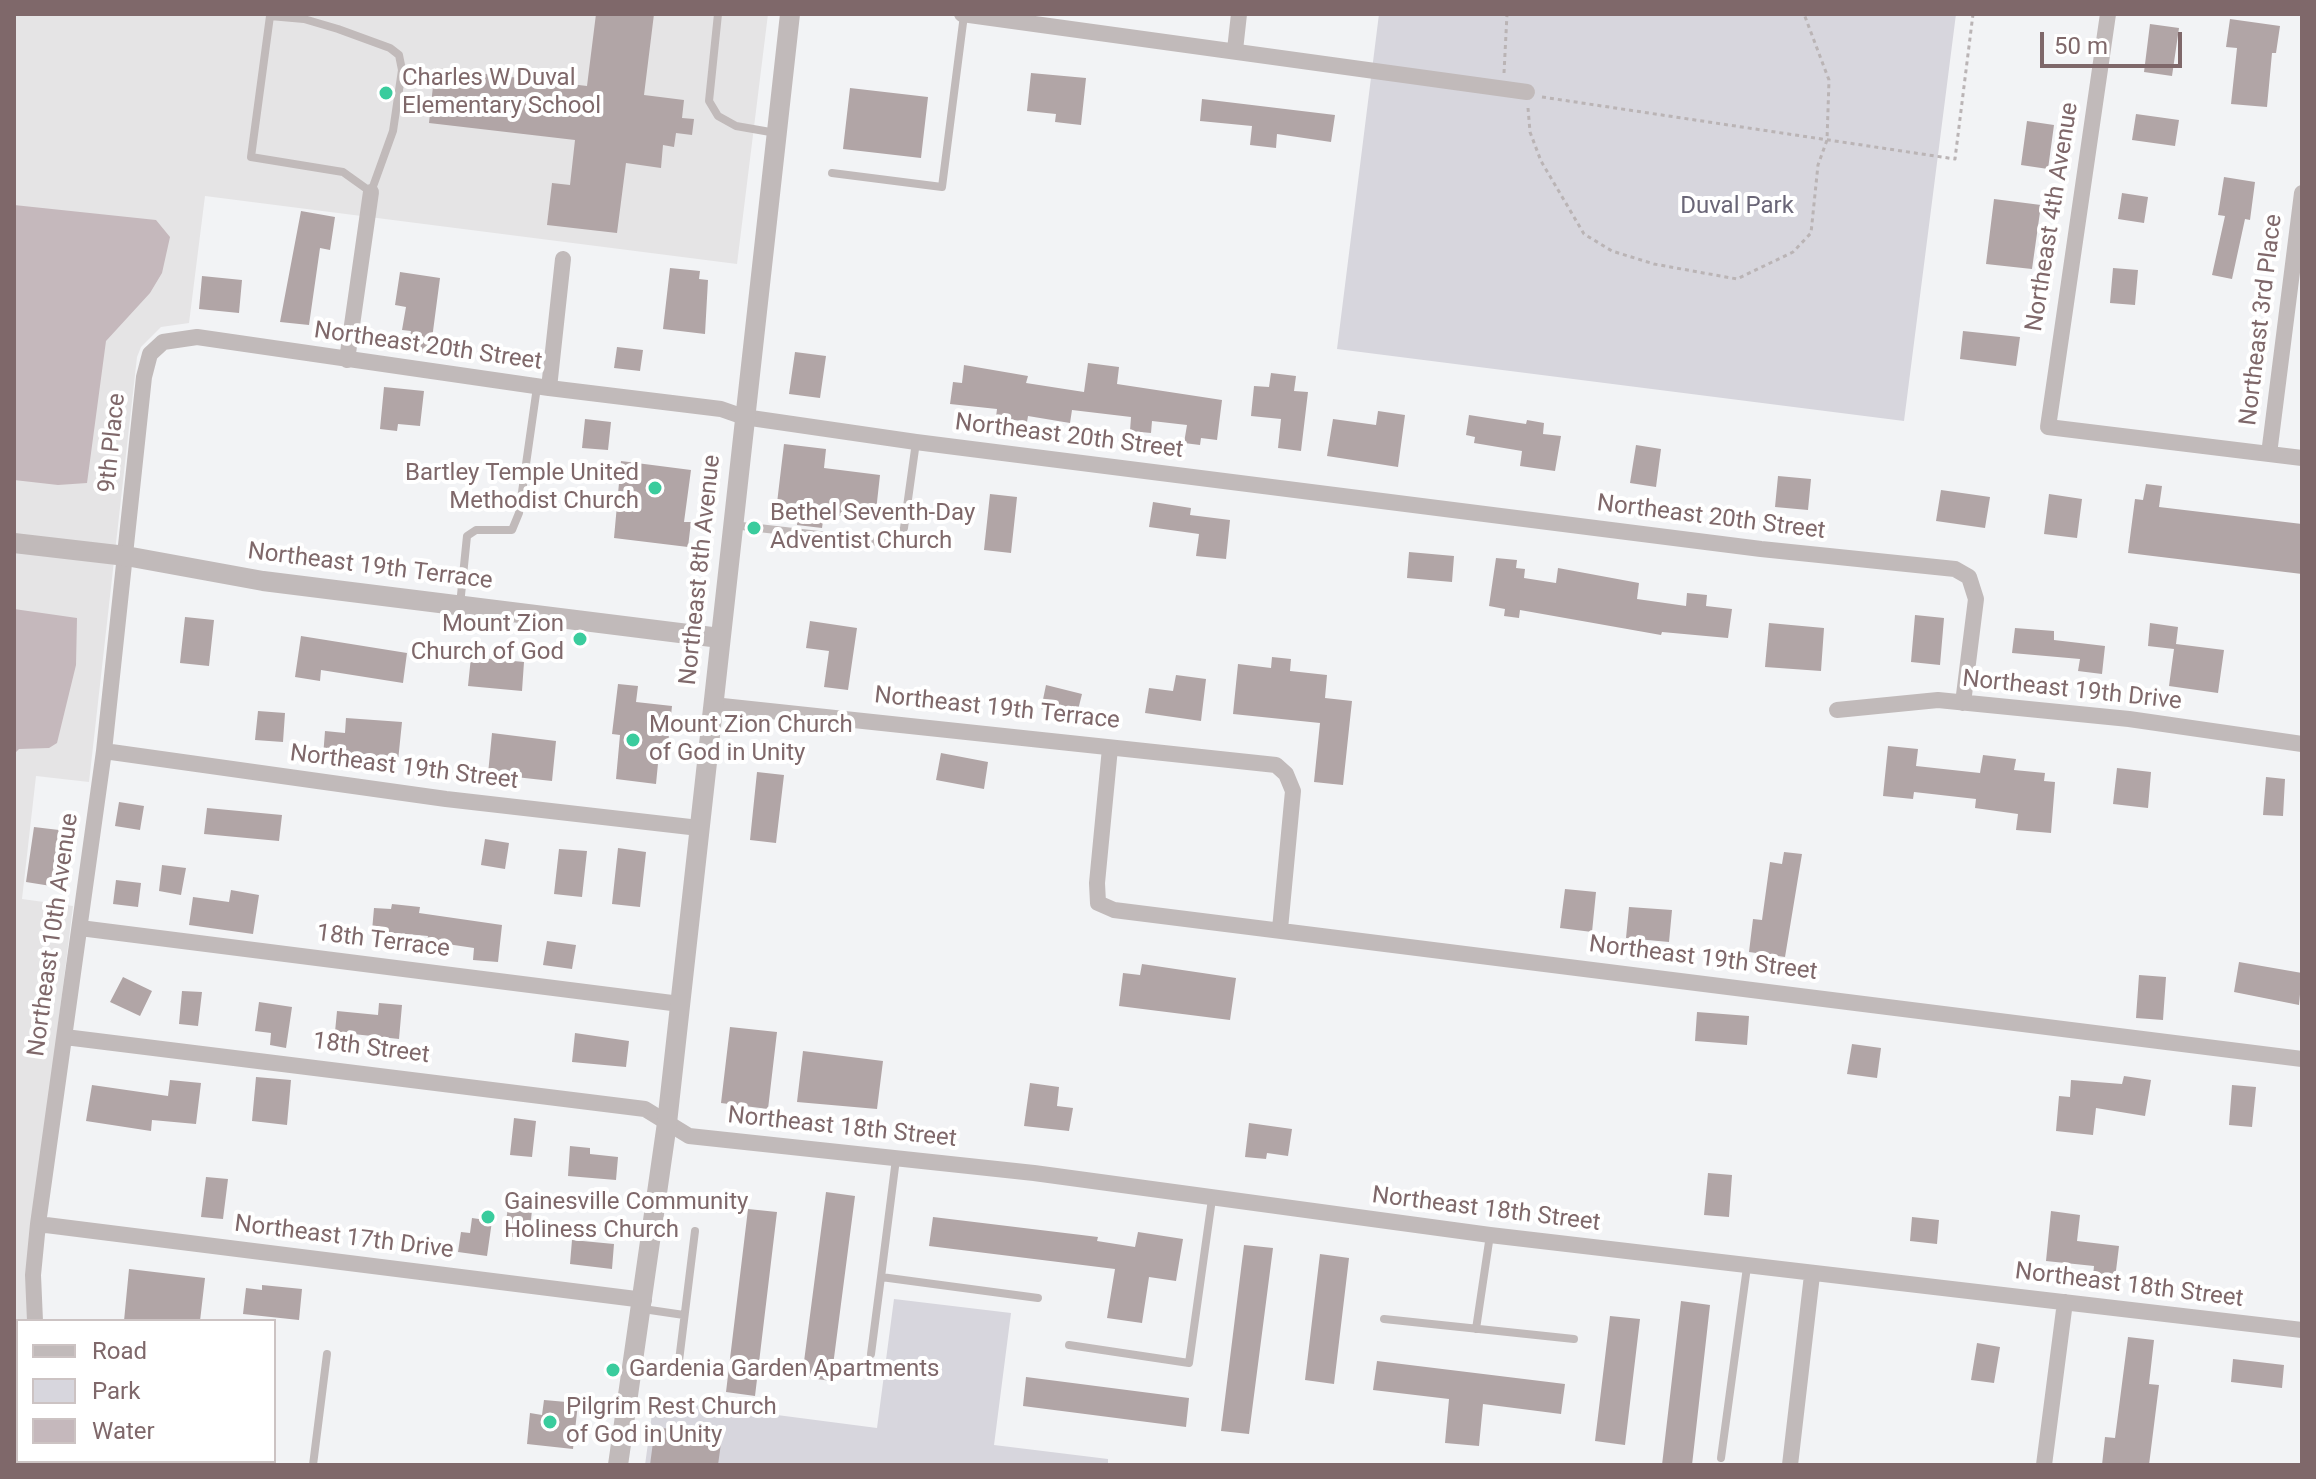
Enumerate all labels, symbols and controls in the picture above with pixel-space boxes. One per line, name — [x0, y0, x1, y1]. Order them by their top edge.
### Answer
scale bar — [2044, 16, 2186, 66]
text: 50 m — [2054, 32, 2108, 60]
place label: Charles W Duval Elementary School — [402, 65, 601, 121]
marker: Charles W Duval Elementary School — [377, 84, 395, 102]
street label: Northeast 4th Avenue — [2021, 100, 2085, 334]
park label: Duval Park — [1680, 193, 1794, 221]
street label: Northeast 3rd Place — [2235, 213, 2289, 427]
street label: Northeast 20th Street — [312, 317, 544, 377]
street label: 9th Place — [93, 392, 133, 494]
street label: Northeast 20th Street — [953, 409, 1185, 465]
street label: Northeast 8th Avenue — [675, 453, 727, 687]
place label: Bartley Temple United Methodist Church — [405, 460, 639, 516]
marker: Bartley Temple United Methodist Church — [646, 479, 664, 497]
street label: Northeast 20th Street — [1595, 490, 1827, 546]
place label: Bethel Seventh-Day Adventist Church — [770, 500, 975, 556]
marker: Bethel Seventh-Day Adventist Church — [745, 519, 763, 537]
street label: Northeast 19th Terrace — [246, 538, 494, 596]
place label: Mount Zion Church of God — [411, 611, 564, 667]
marker: Mount Zion Church of God — [571, 630, 589, 648]
street label: Northeast 19th Drive — [1961, 665, 2183, 717]
street label: Northeast 19th Terrace — [873, 682, 1121, 736]
place label: Mount Zion Church of God in Unity — [649, 712, 853, 768]
marker: Mount Zion Church of God in Unity — [624, 731, 642, 749]
street label: Northeast 19th Street — [288, 740, 520, 796]
street label: Northeast 10th Avenue — [23, 812, 85, 1058]
street label: 18th Terrace — [315, 920, 451, 964]
street label: Northeast 19th Street — [1587, 931, 1819, 987]
street label: 18th Street — [311, 1028, 431, 1070]
street label: Northeast 18th Street — [726, 1102, 958, 1154]
street label: Northeast 18th Street — [1370, 1182, 1602, 1238]
place label: Gainesville Community Holiness Church — [504, 1189, 748, 1245]
marker: Gainesville Community Holiness Church — [479, 1208, 497, 1226]
street label: Northeast 17th Drive — [233, 1210, 455, 1266]
street label: Northeast 18th Street — [2013, 1258, 2245, 1314]
legend — [16, 1319, 276, 1463]
text: Road — [92, 1337, 147, 1365]
place label: Gardenia Garden Apartments — [629, 1356, 939, 1384]
marker: Gardenia Garden Apartments — [604, 1361, 622, 1379]
text: Park — [92, 1377, 140, 1405]
place label: Pilgrim Rest Church of God in Unity — [566, 1394, 777, 1450]
marker: Pilgrim Rest Church of God in Unity — [541, 1413, 559, 1431]
text: Water — [92, 1417, 155, 1445]

